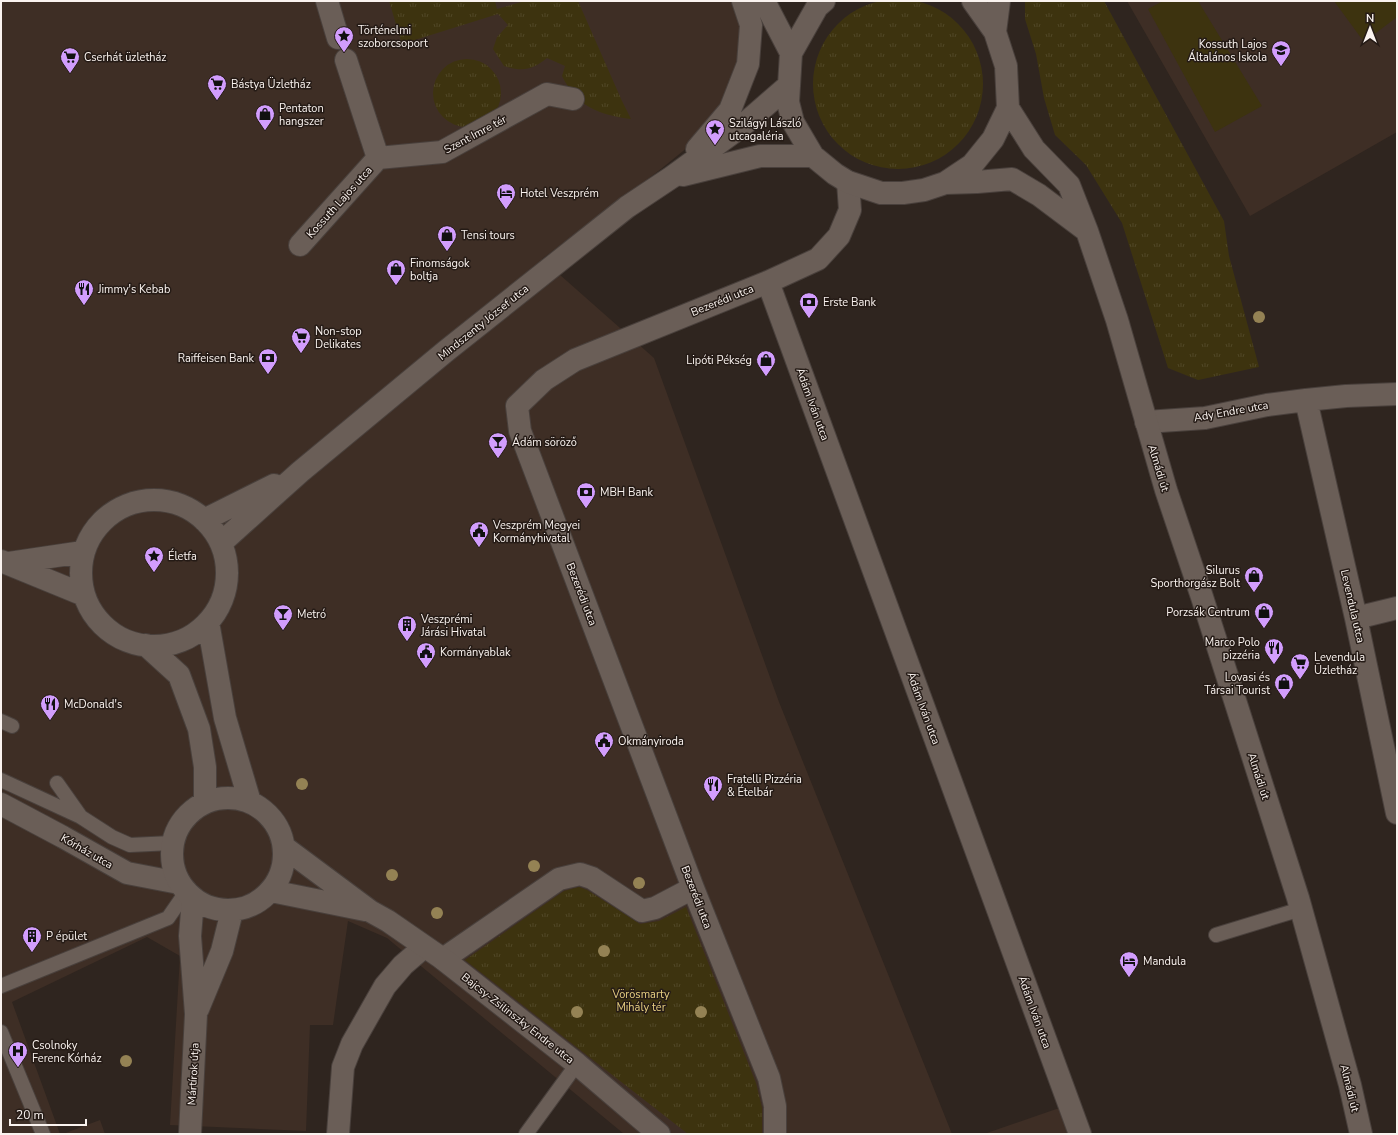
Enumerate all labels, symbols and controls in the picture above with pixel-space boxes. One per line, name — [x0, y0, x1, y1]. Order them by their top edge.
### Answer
north arrow — [1350, 8, 1390, 48]
text: N — [1366, 11, 1374, 26]
place label: Történelmi szoborcsoport — [358, 23, 428, 51]
place icon: Történelmi szoborcsoport — [333, 25, 355, 53]
place label: Kossuth Lajos Általános Iskola — [1188, 37, 1267, 65]
school or university icon: Kossuth Lajos Általános Iskola — [1270, 39, 1292, 67]
supermarket icon: Cserhát üzletház — [59, 46, 81, 74]
place label: Cserhát üzletház — [84, 50, 166, 65]
supermarket icon: Bástya Üzletház — [206, 73, 228, 101]
place label: Bástya Üzletház — [231, 77, 311, 92]
place label: Pentaton hangszer — [279, 101, 324, 129]
shop icon: Pentaton hangszer — [254, 103, 276, 131]
street label: Szent Imre tér — [441, 112, 509, 157]
place label: Szilágyi László utcagaléria — [729, 116, 801, 144]
place icon: Szilágyi László utcagaléria — [704, 118, 726, 146]
street label: Kossuth Lajos utca — [303, 163, 376, 242]
hotel icon: Hotel Veszprém — [495, 182, 517, 210]
place label: Hotel Veszprém — [520, 186, 599, 201]
shop icon: Tensi tours — [436, 224, 458, 252]
place label: Tensi tours — [461, 228, 515, 243]
place label: Finomságok boltja — [410, 256, 470, 284]
shop icon: Finomságok boltja — [385, 258, 407, 286]
restaurant icon: Jimmy's Kebab — [73, 278, 95, 306]
street label: Mindszenty József utca — [435, 281, 532, 364]
street label: Bezerédi utca — [689, 281, 756, 320]
place label: Jimmy's Kebab — [97, 282, 170, 297]
bank icon: Erste Bank — [798, 291, 820, 319]
place label: Erste Bank — [823, 295, 877, 310]
place label: Non-stop Delikates — [315, 324, 362, 352]
supermarket icon: Non-stop Delikates — [290, 326, 312, 354]
bank icon: Raiffeisen Bank — [257, 347, 279, 375]
shop icon: Lipóti Pékség — [755, 349, 777, 377]
place label: Raiffeisen Bank — [178, 351, 254, 366]
place label: Lipóti Pékség — [686, 353, 752, 368]
street label: Ádám Iván utca — [792, 365, 834, 443]
street label: Ady Endre utca — [1193, 398, 1270, 425]
bar icon: Ádám söröző — [487, 431, 509, 459]
place label: Ádám söröző — [512, 434, 577, 450]
street label: Almádi út — [1144, 443, 1173, 494]
bank icon: MBH Bank — [575, 481, 597, 509]
place label: MBH Bank — [600, 485, 654, 500]
place label: Veszprém Megyei Kormányhivatal — [492, 518, 580, 546]
public building icon: Veszprém Megyei Kormányhivatal — [468, 520, 490, 548]
place icon: Életfa — [143, 545, 165, 573]
place label: Életfa — [168, 548, 197, 564]
street label: Bezerédi utca — [563, 560, 601, 628]
place label: Silurus Sporthorgász Bolt — [1150, 563, 1240, 591]
shop icon: Silurus Sporthorgász Bolt — [1243, 565, 1265, 593]
street label: Levendula utca — [1337, 568, 1368, 644]
shop icon: Porzsák Centrum — [1253, 601, 1275, 629]
bar icon: Metró — [272, 603, 294, 631]
place label: Porzsák Centrum — [1166, 605, 1250, 620]
place label: Metró — [297, 607, 326, 622]
place label: Veszprémi Járási Hivatal — [420, 612, 487, 640]
building icon: Veszprémi Járási Hivatal — [396, 614, 418, 642]
place label: Marco Polo pizzéria — [1205, 635, 1260, 663]
restaurant icon: Marco Polo pizzéria — [1263, 637, 1285, 665]
public building icon: Kormányablak — [415, 641, 437, 669]
place label: Kormányablak — [440, 645, 511, 660]
place label: Levendula Üzletház — [1314, 650, 1365, 678]
supermarket icon: Levendula Üzletház — [1289, 652, 1311, 680]
street label: Ádám Iván utca — [903, 669, 945, 747]
place label: Lovasi és Társai Tourist — [1204, 670, 1270, 698]
shop icon: Lovasi és Társai Tourist — [1273, 672, 1295, 700]
restaurant icon: McDonald's — [39, 693, 61, 721]
place label: McDonald's — [64, 697, 122, 712]
public building icon: Okmányiroda — [593, 730, 615, 758]
place label: Okmányiroda — [618, 734, 684, 749]
street label: Almádi út — [1244, 751, 1273, 802]
place label: Fratelli Pizzéria & Ételbár — [727, 772, 802, 800]
restaurant icon: Fratelli Pizzéria & Ételbár — [702, 774, 724, 802]
street label: Kórház utca — [58, 831, 116, 872]
street label: Bezerédi utca — [678, 863, 716, 931]
building icon: P épület — [21, 925, 43, 953]
place label: P épület — [46, 929, 87, 944]
hotel icon: Mandula — [1118, 950, 1140, 978]
place label: Mandula — [1143, 954, 1186, 969]
street label: Bajcsy-Zsilinszky Endre utca — [458, 970, 577, 1067]
street label: Ádám Iván utca — [1014, 973, 1056, 1051]
park label: Vörösmarty Mihály tér — [611, 987, 670, 1015]
place label: Csolnoky Ferenc Kórház — [32, 1038, 102, 1066]
hospital icon: Csolnoky Ferenc Kórház — [7, 1040, 29, 1068]
street label: Mártírok útja — [184, 1042, 203, 1106]
street label: Almádi út — [1336, 1063, 1363, 1114]
scale bar — [10, 1101, 86, 1127]
text: 20 m — [16, 1107, 44, 1123]

